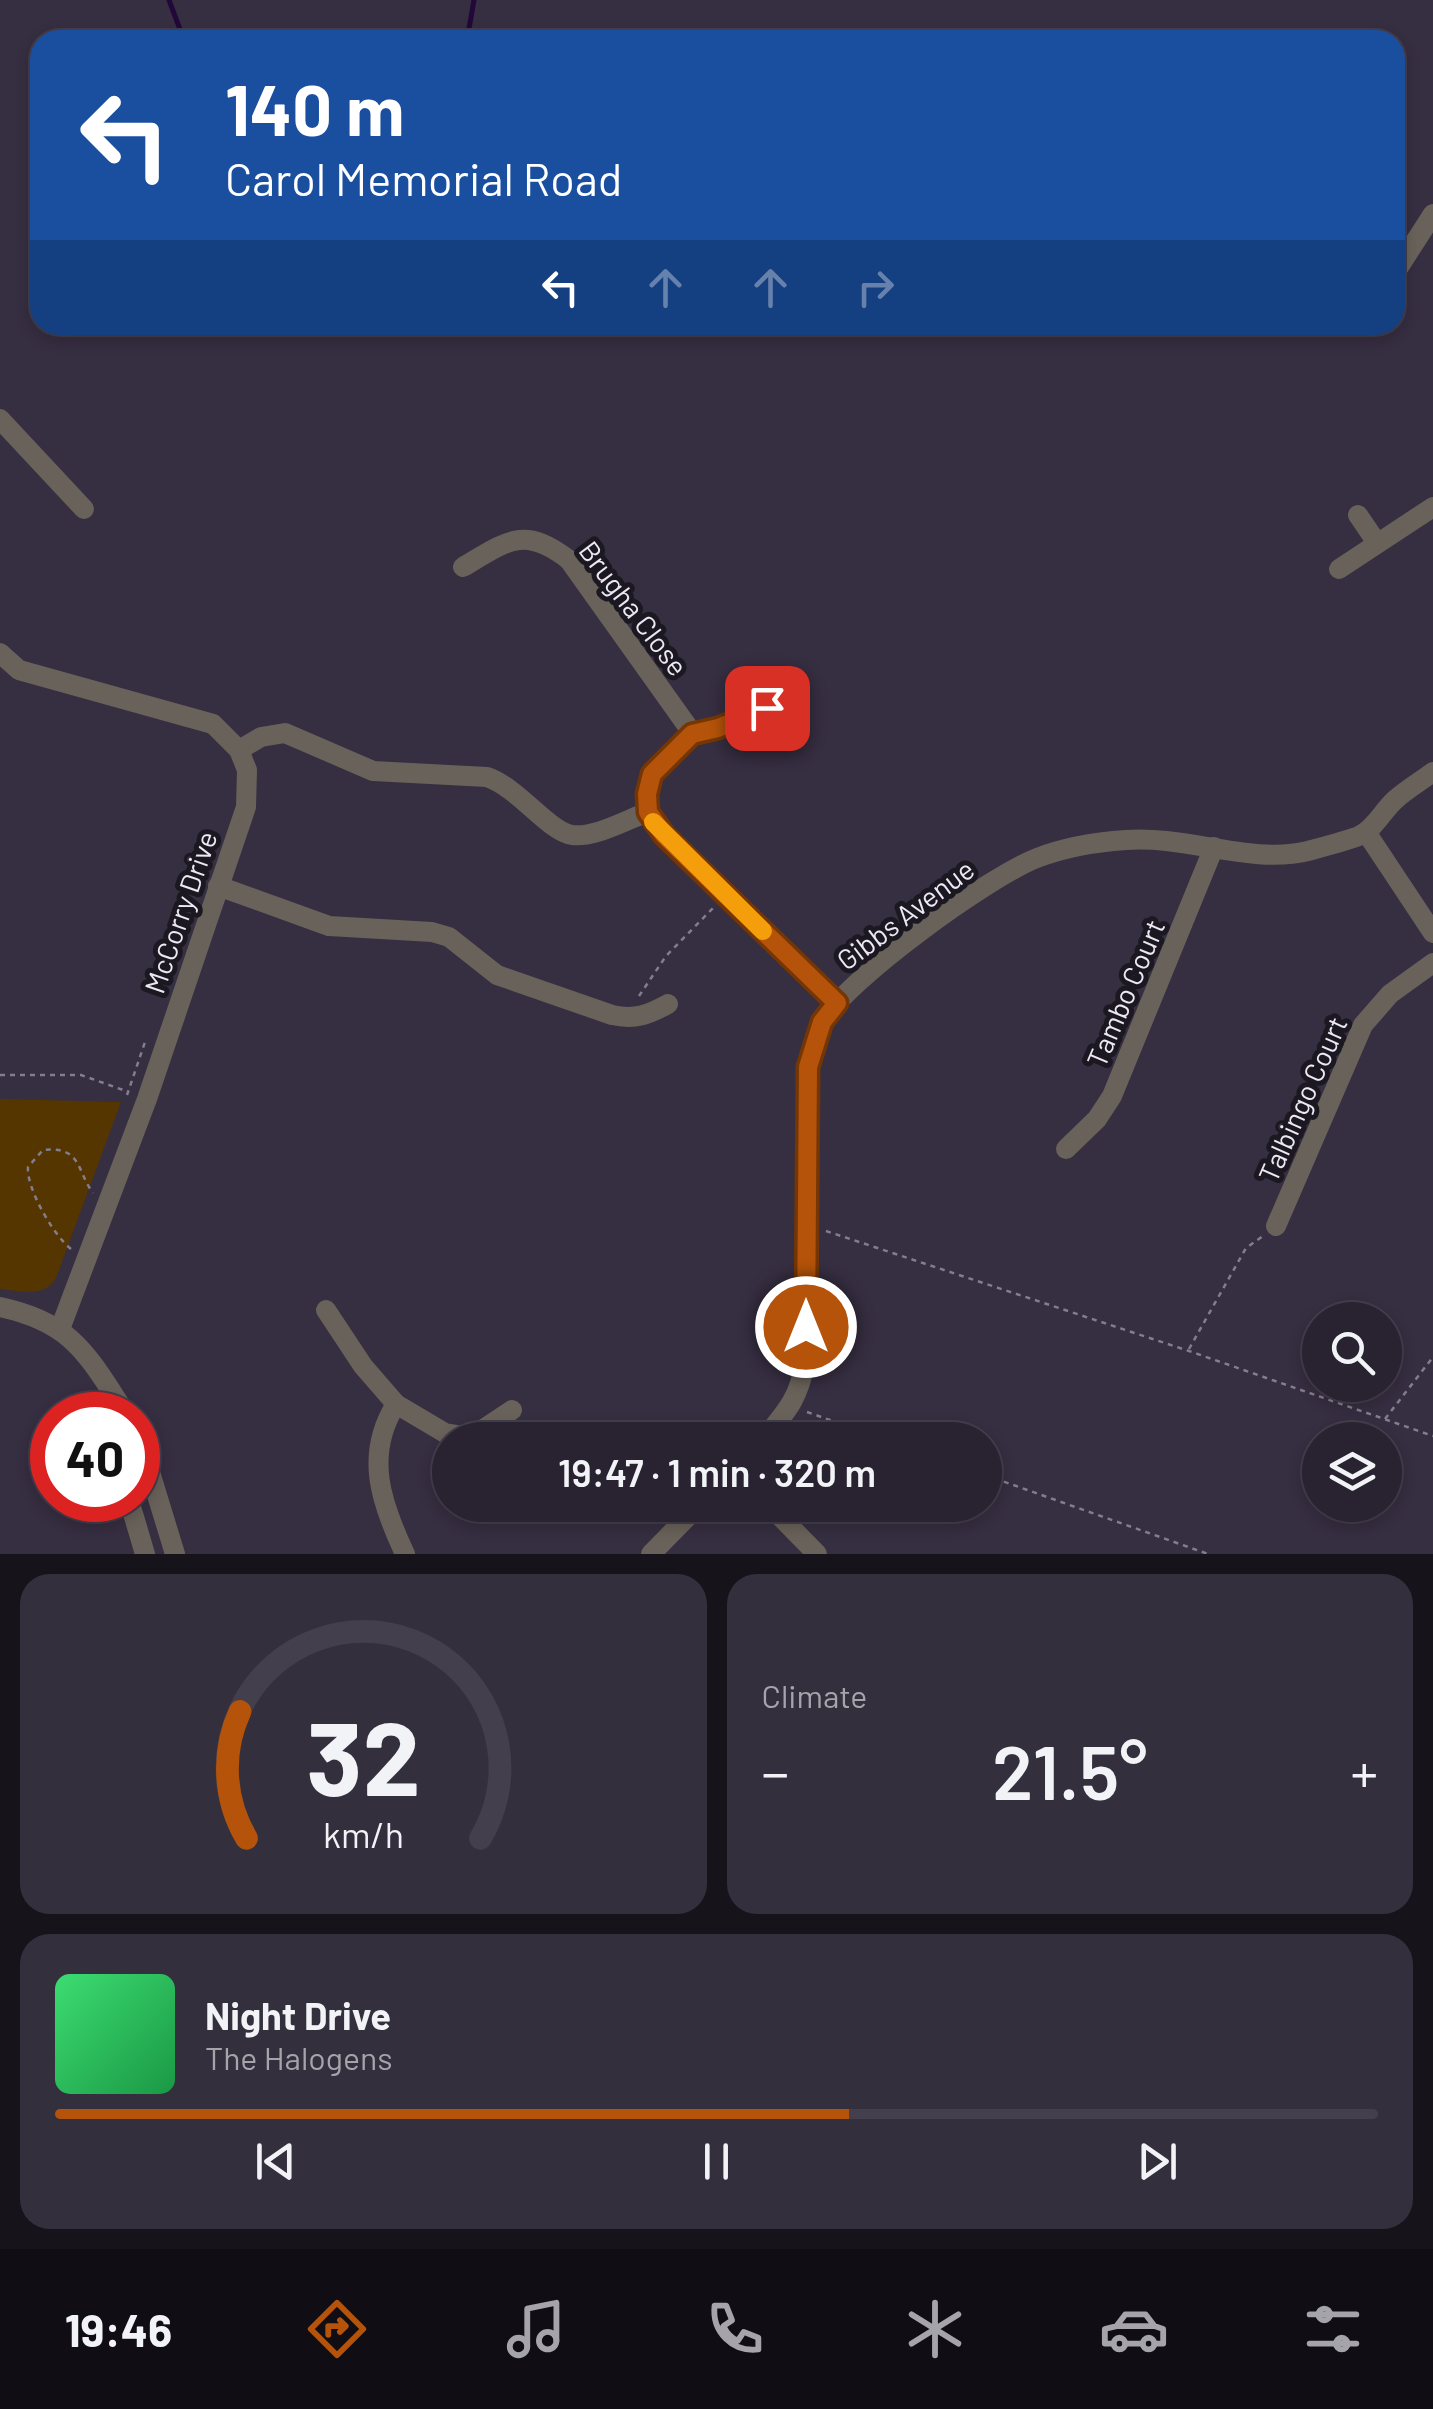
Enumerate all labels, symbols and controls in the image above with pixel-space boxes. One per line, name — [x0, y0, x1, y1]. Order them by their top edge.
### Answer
text: 140 m — [225, 66, 404, 150]
icon: left — [60, 70, 190, 200]
text: Carol Memorial Road — [225, 151, 622, 205]
icon: left — [533, 260, 588, 315]
icon: ahead — [638, 260, 693, 315]
icon: ahead — [743, 260, 798, 315]
icon: right — [848, 260, 903, 315]
street label: Brugha Close — [572, 534, 696, 682]
pin — [725, 666, 810, 751]
icon: arrive — [740, 681, 795, 736]
street label: McCorry Drive — [136, 827, 224, 997]
street label: Gibbs Avenue — [830, 851, 980, 977]
street label: Tambo Court — [1079, 914, 1171, 1072]
street label: Talbingo Court — [1250, 1011, 1354, 1187]
position arrow — [754, 1275, 858, 1379]
map controls — [1302, 1302, 1402, 1522]
button: search — [1302, 1302, 1402, 1402]
speed limit sign: 40 — [30, 1392, 160, 1522]
button: layers — [1302, 1422, 1402, 1522]
text: 19:47 · 1 min · 320 m — [558, 1449, 876, 1495]
text: Climate — [762, 1676, 867, 1714]
text: 32 — [306, 1692, 420, 1817]
text: 21.5° — [992, 1725, 1148, 1815]
text: − — [762, 1738, 789, 1804]
text: + — [1350, 1738, 1378, 1804]
text: km/h — [323, 1812, 404, 1855]
text: Night Drive — [205, 1992, 391, 2038]
text: The Halogens — [205, 2038, 393, 2076]
icon: previous — [248, 2134, 303, 2189]
icon: pause — [689, 2134, 744, 2189]
icon: next — [1130, 2134, 1185, 2189]
icon: directions — [302, 2294, 372, 2364]
icon: music — [501, 2294, 571, 2364]
icon: phone — [700, 2294, 770, 2364]
icon: climate — [900, 2294, 970, 2364]
icon: car — [1099, 2294, 1169, 2364]
icon: filters — [1298, 2294, 1368, 2364]
text: 19:46 — [65, 2302, 172, 2356]

